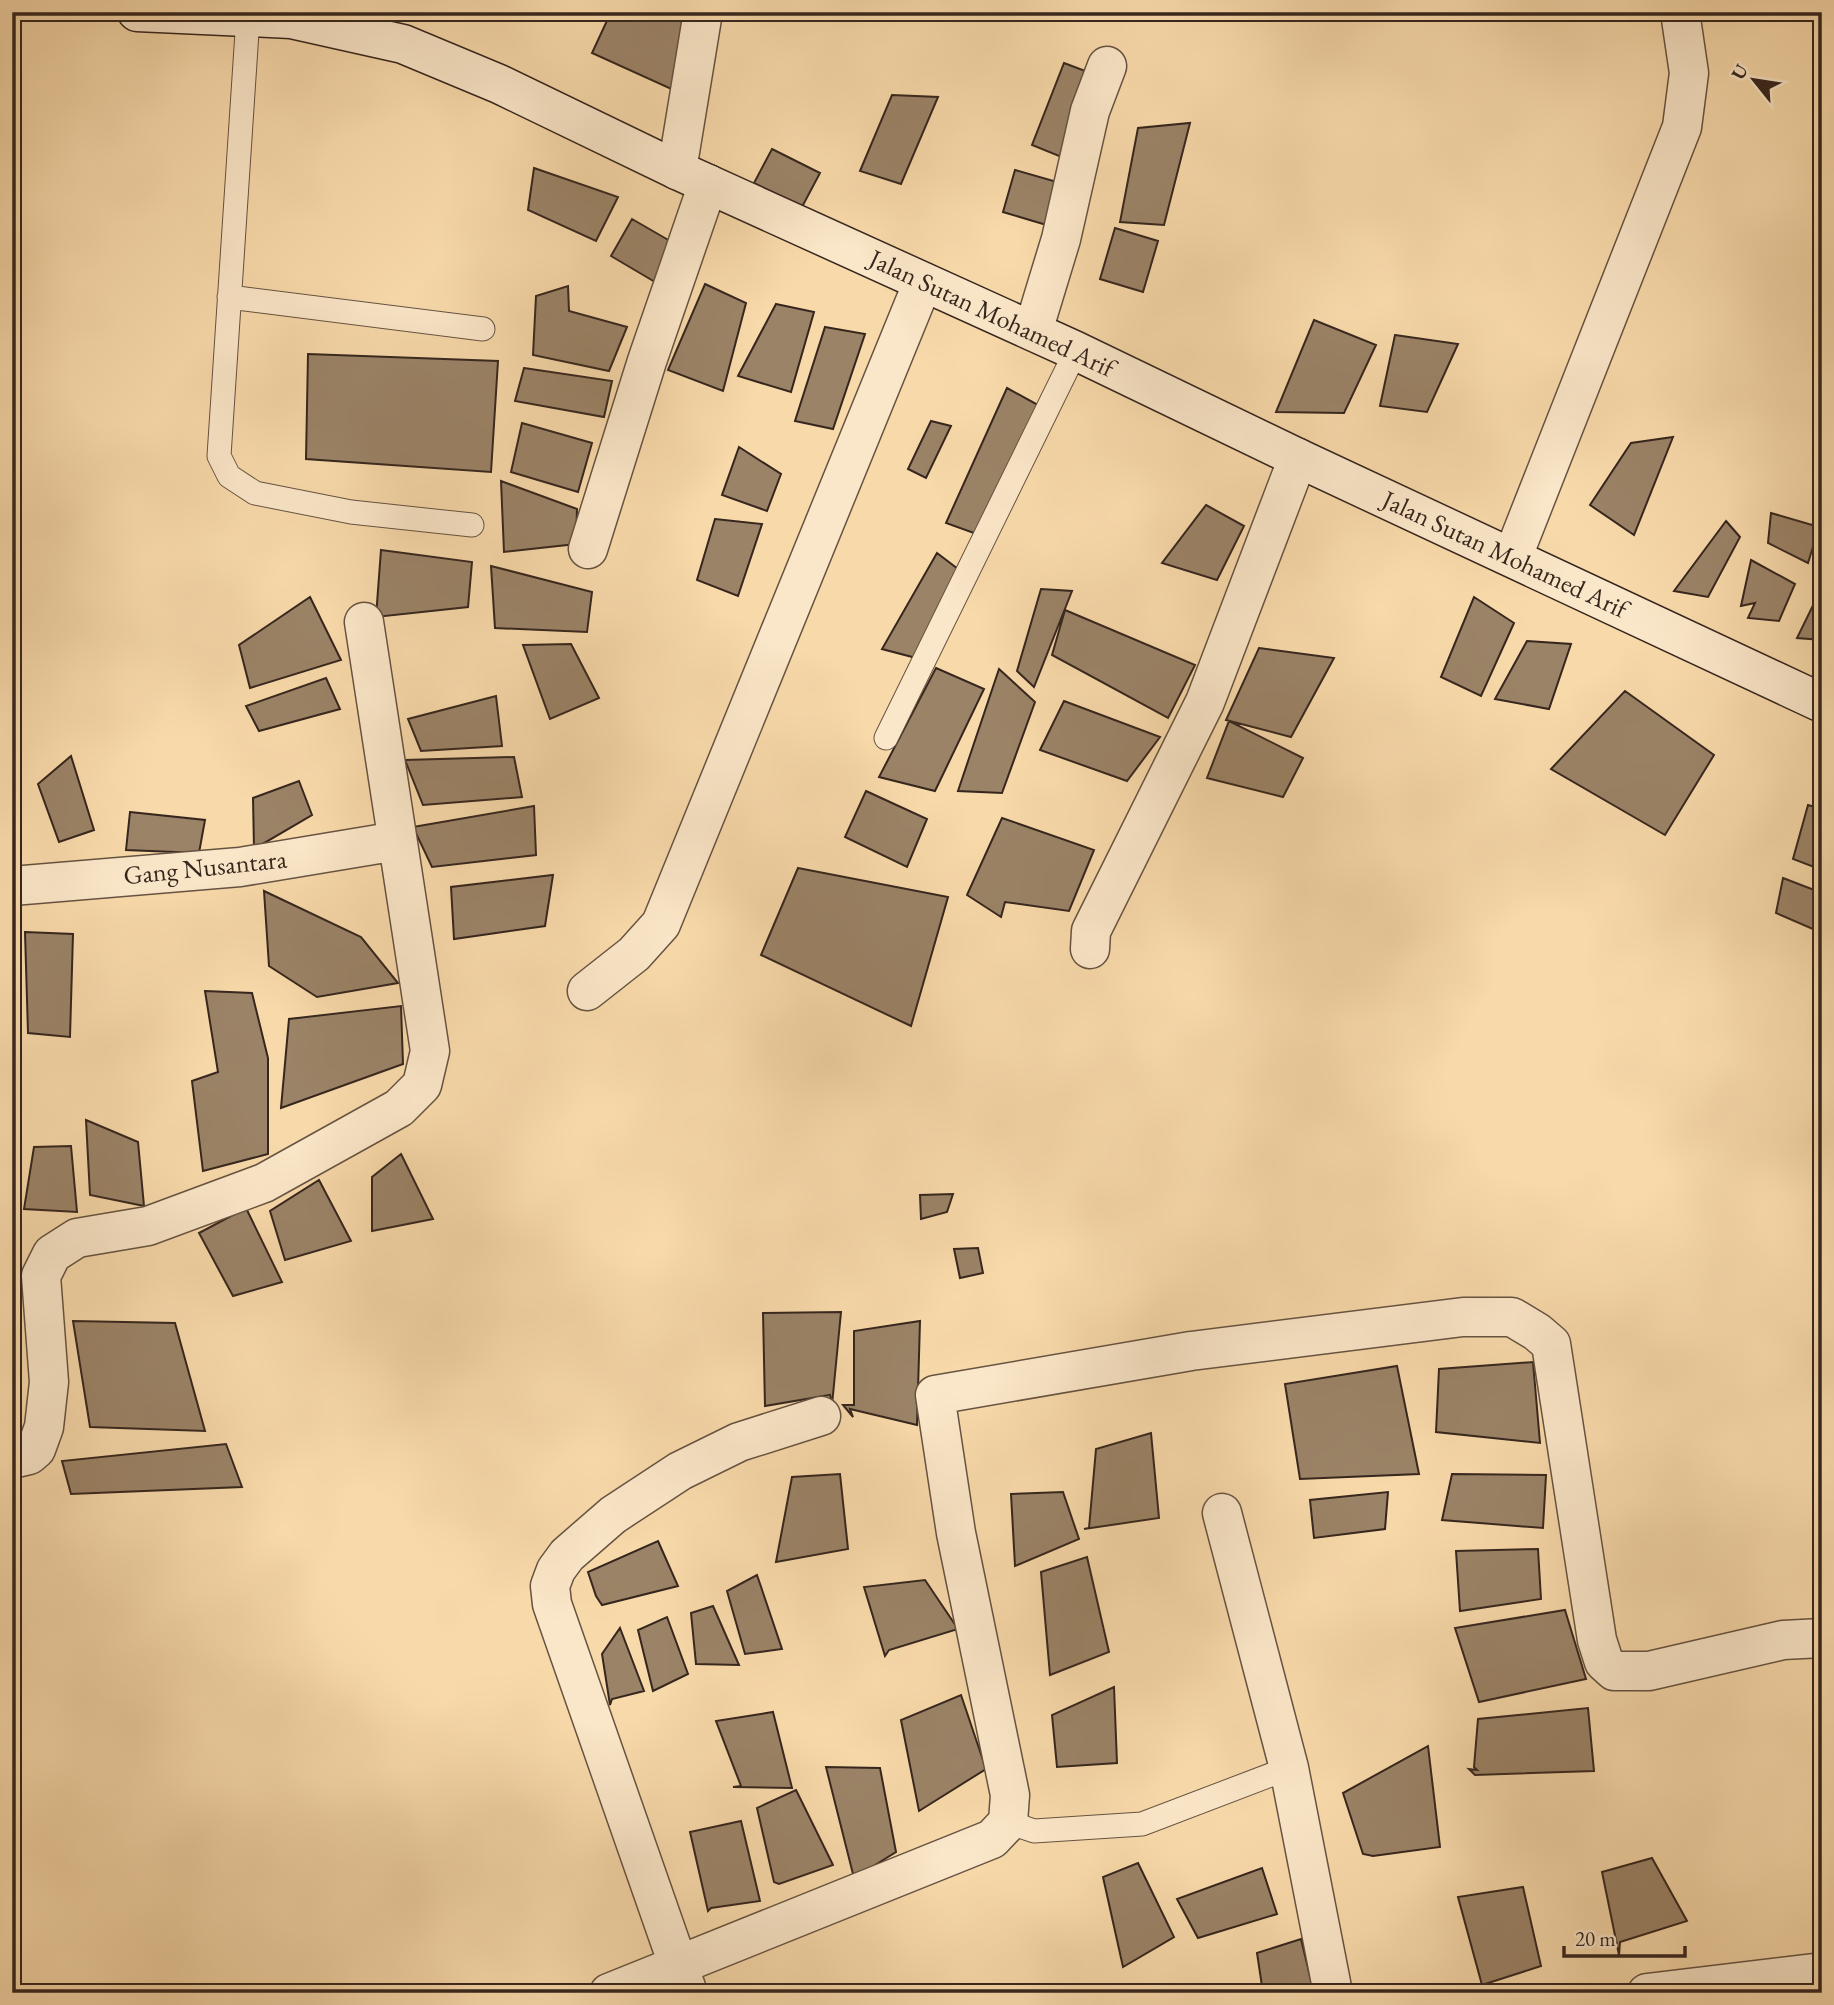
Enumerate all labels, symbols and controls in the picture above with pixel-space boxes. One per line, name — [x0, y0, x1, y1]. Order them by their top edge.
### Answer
north arrow — [1718, 46, 1788, 116]
text: U — [1725, 59, 1754, 84]
street label: Jalan Sutan Mohamed Arif — [862, 240, 1123, 386]
street label: Jalan Sutan Mohamed Arif — [1375, 481, 1636, 627]
street label: Gang Nusantara — [122, 841, 289, 892]
scale bar — [1564, 1914, 1685, 1958]
text: 20 m — [1575, 1925, 1616, 1952]

